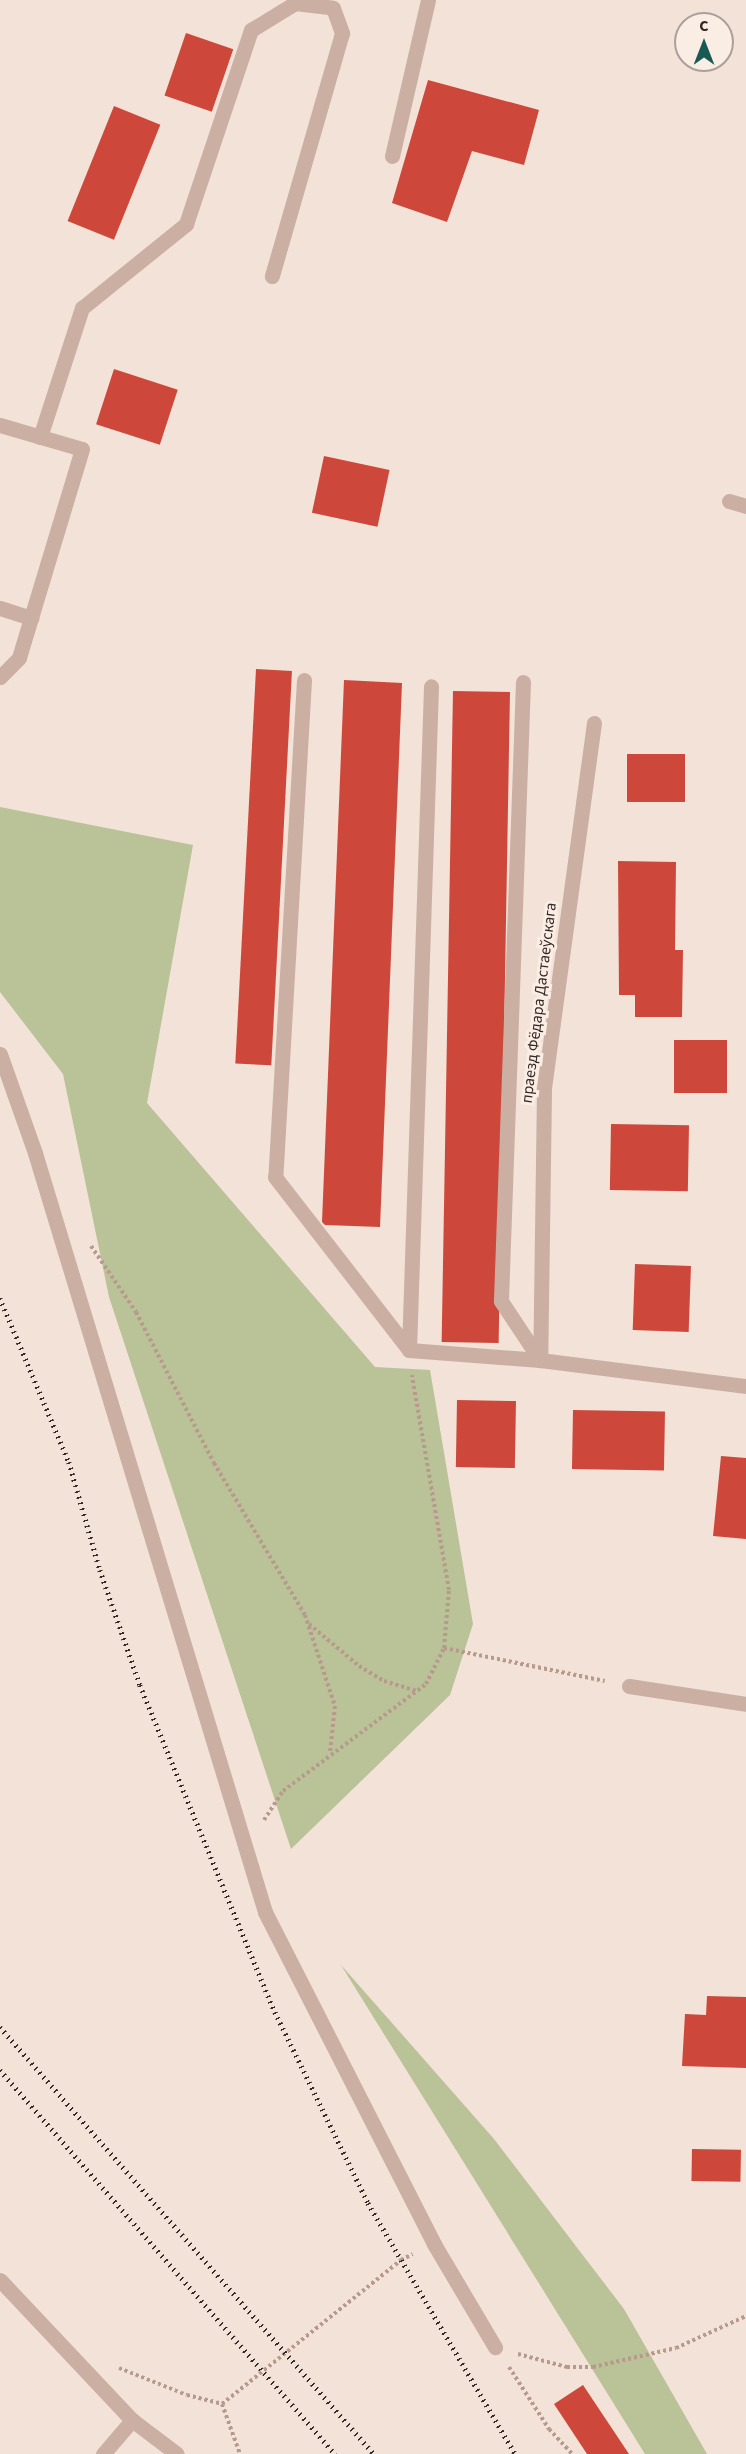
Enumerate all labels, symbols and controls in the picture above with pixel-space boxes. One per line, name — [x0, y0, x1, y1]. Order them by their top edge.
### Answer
north arrow — [674, 12, 734, 72]
text: С — [699, 15, 709, 37]
street label: праезд Фёдара Дастаеўскага — [517, 902, 561, 1104]

